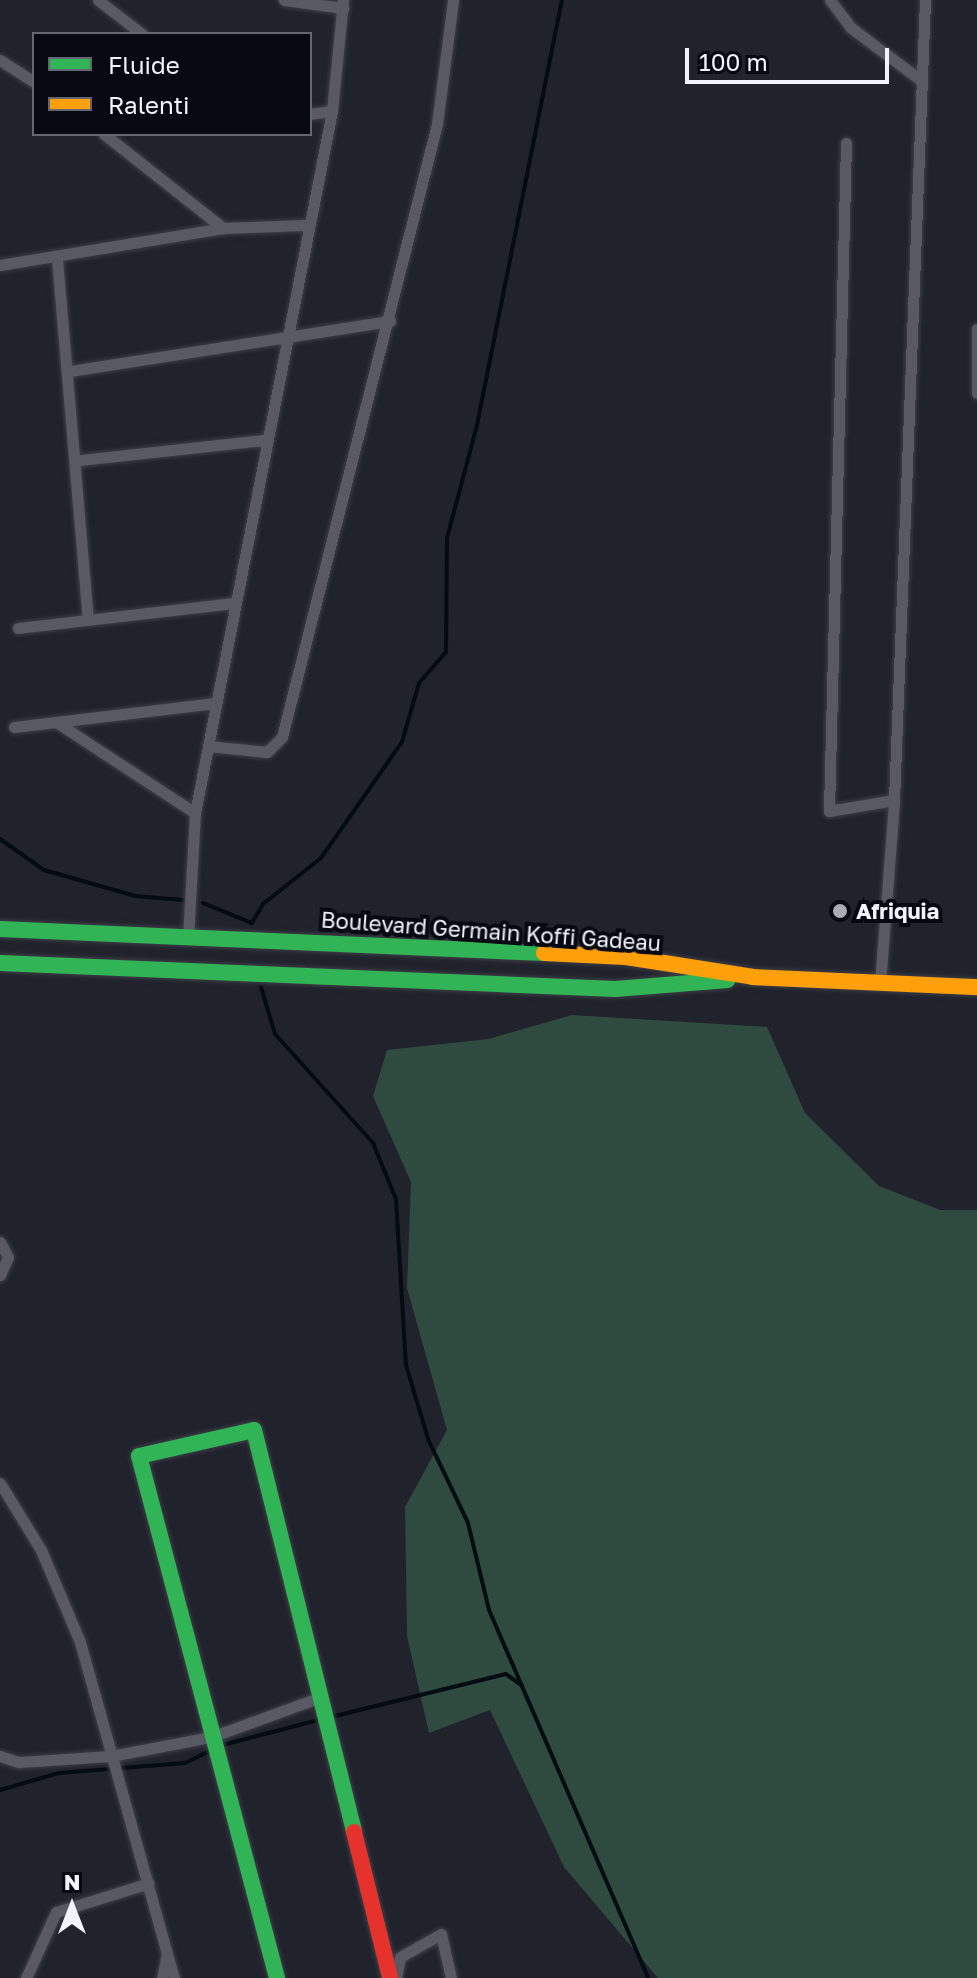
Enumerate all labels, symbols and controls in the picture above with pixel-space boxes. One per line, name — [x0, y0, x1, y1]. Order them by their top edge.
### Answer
legend — [32, 32, 312, 136]
scale bar — [689, 32, 893, 82]
text: 100 m — [699, 47, 768, 76]
text: Fluide — [108, 50, 180, 79]
text: Ralenti — [108, 90, 190, 119]
place label: Afriquia — [856, 898, 939, 924]
marker: Afriquia — [831, 902, 849, 920]
street label: Boulevard Germain Koffi Gadeau — [320, 906, 662, 956]
north arrow — [32, 1866, 112, 1946]
text: N — [64, 1868, 80, 1895]

